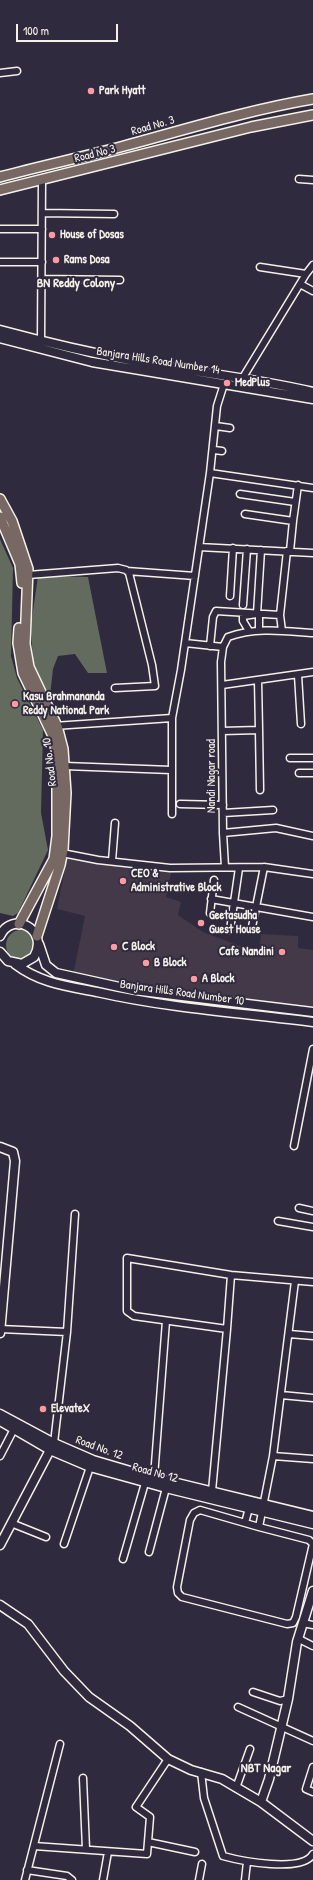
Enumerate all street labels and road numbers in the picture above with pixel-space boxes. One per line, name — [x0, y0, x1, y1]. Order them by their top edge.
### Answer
street label: Road No. 3 — [130, 113, 176, 139]
street label: Road No 3 — [73, 142, 117, 166]
street label: Banjara Hills Road Number 14 — [95, 344, 221, 378]
street label: Road No. 10 — [40, 737, 60, 787]
street label: Nandi Nagar road — [205, 739, 219, 813]
street label: Banjara Hills Road Number 10 — [119, 977, 245, 1009]
street label: Road No. 12 — [74, 1433, 124, 1463]
street label: Road No 12 — [131, 1460, 179, 1486]

